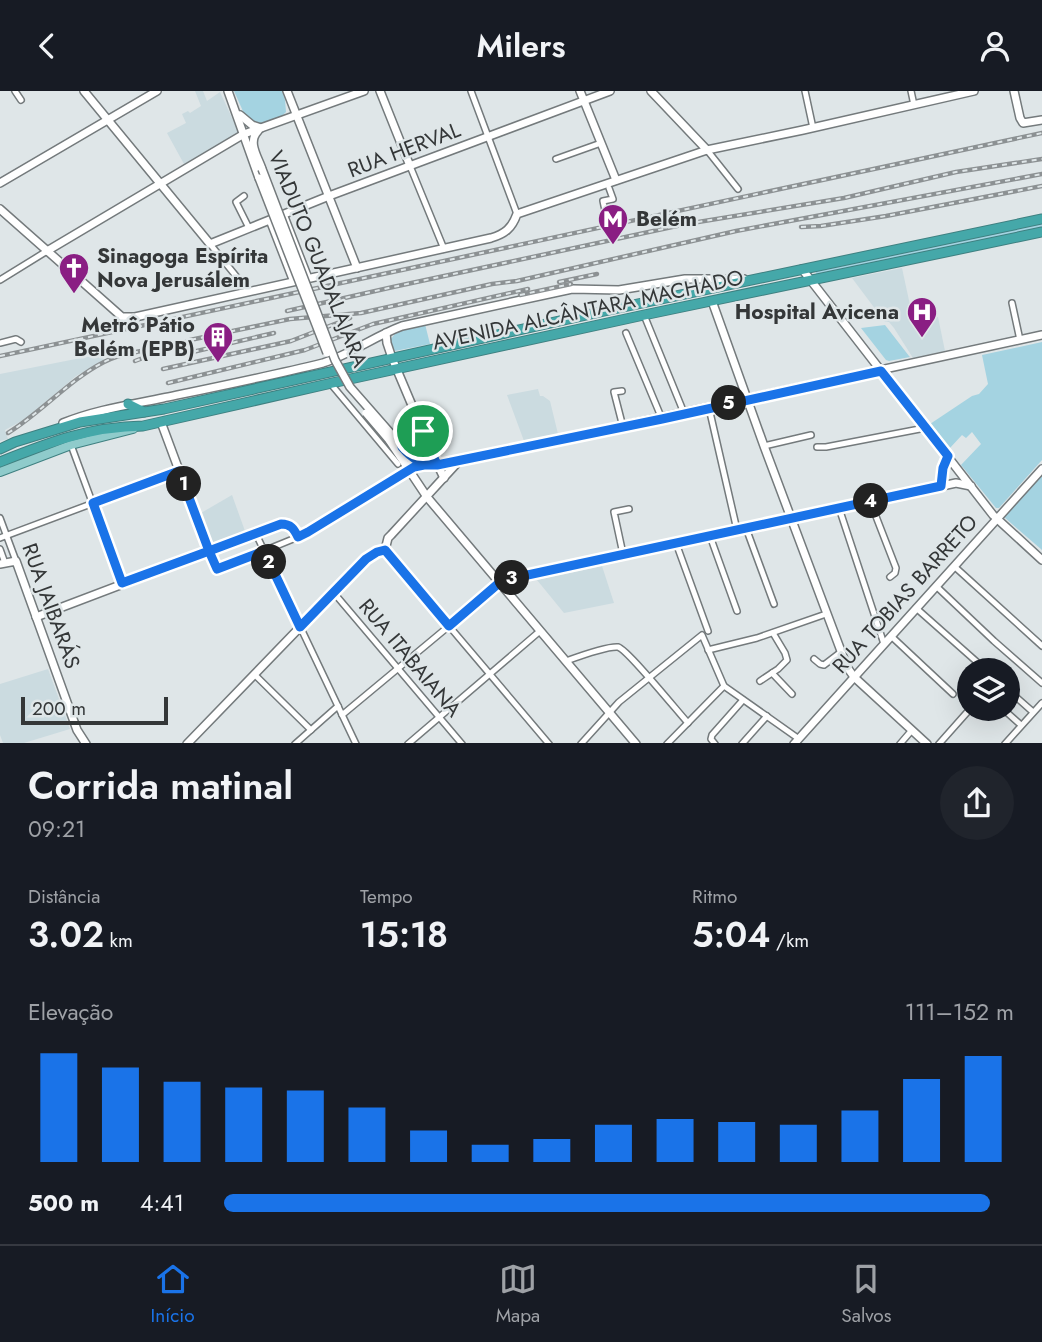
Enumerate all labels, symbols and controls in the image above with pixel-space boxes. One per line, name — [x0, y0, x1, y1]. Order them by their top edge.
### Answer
text: Milers — [477, 23, 565, 69]
icon: back — [28, 27, 66, 65]
icon: person — [976, 27, 1014, 65]
street label: RUA HERVAL — [343, 115, 465, 185]
street label: VIADUTO GUADALAJARA — [261, 146, 375, 372]
metro station icon: Belém — [596, 202, 630, 246]
place label: Belém — [636, 204, 697, 234]
place label: Sinagoga Espírita Nova Jerusálem — [97, 241, 268, 295]
church icon: Sinagoga Espírita Nova Jerusálem — [57, 251, 91, 295]
street label: AVENIDA ALCÂNTARA MACHADO — [430, 262, 746, 358]
hospital icon: Hospital Avicena — [905, 295, 939, 339]
place label: Hospital Avicena — [735, 297, 899, 327]
place label: Metrô Pátio Belém (EPB) — [74, 310, 195, 364]
building icon: Metrô Pátio Belém (EPB) — [201, 320, 235, 364]
pin: 5 — [712, 385, 746, 421]
text: 5 — [722, 389, 735, 416]
pin — [393, 401, 453, 461]
icon: arrive — [404, 412, 442, 450]
pin: 1 — [166, 467, 202, 501]
text: 1 — [179, 470, 188, 497]
pin: 4 — [854, 483, 888, 519]
text: 4 — [864, 487, 877, 514]
street label: RUA TOBIAS BARRETO — [825, 508, 985, 680]
street label: RUA JAIBARÁS — [14, 539, 88, 673]
pin: 2 — [252, 545, 286, 580]
text: 2 — [262, 548, 275, 575]
pin: 3 — [494, 561, 530, 595]
text: 3 — [506, 564, 517, 591]
street label: RUA ITABAIANA — [352, 592, 469, 724]
map controls — [957, 658, 1020, 721]
button: layers — [957, 658, 1020, 721]
scale bar — [21, 695, 168, 726]
text: 200 m — [32, 695, 86, 722]
text: Corrida matinal — [28, 758, 293, 813]
button: share — [940, 766, 1014, 840]
text: 09:21 — [28, 812, 85, 846]
text: Distância — [28, 883, 100, 910]
text: Tempo — [360, 883, 413, 910]
text: Ritmo — [692, 883, 737, 910]
text: 3.02 — [28, 910, 104, 960]
text: 15:18 — [360, 910, 448, 960]
text: 5:04 — [692, 910, 770, 960]
text: km — [104, 927, 133, 954]
text: /km — [770, 927, 809, 954]
text: Elevação — [28, 995, 113, 1029]
text: 111–152 m — [905, 995, 1014, 1029]
text: 500 m — [28, 1186, 99, 1220]
text: 4:41 — [140, 1186, 184, 1220]
tab: Início — [151, 1260, 195, 1329]
tab: Mapa — [496, 1260, 540, 1329]
tab: Salvos — [841, 1260, 891, 1329]

